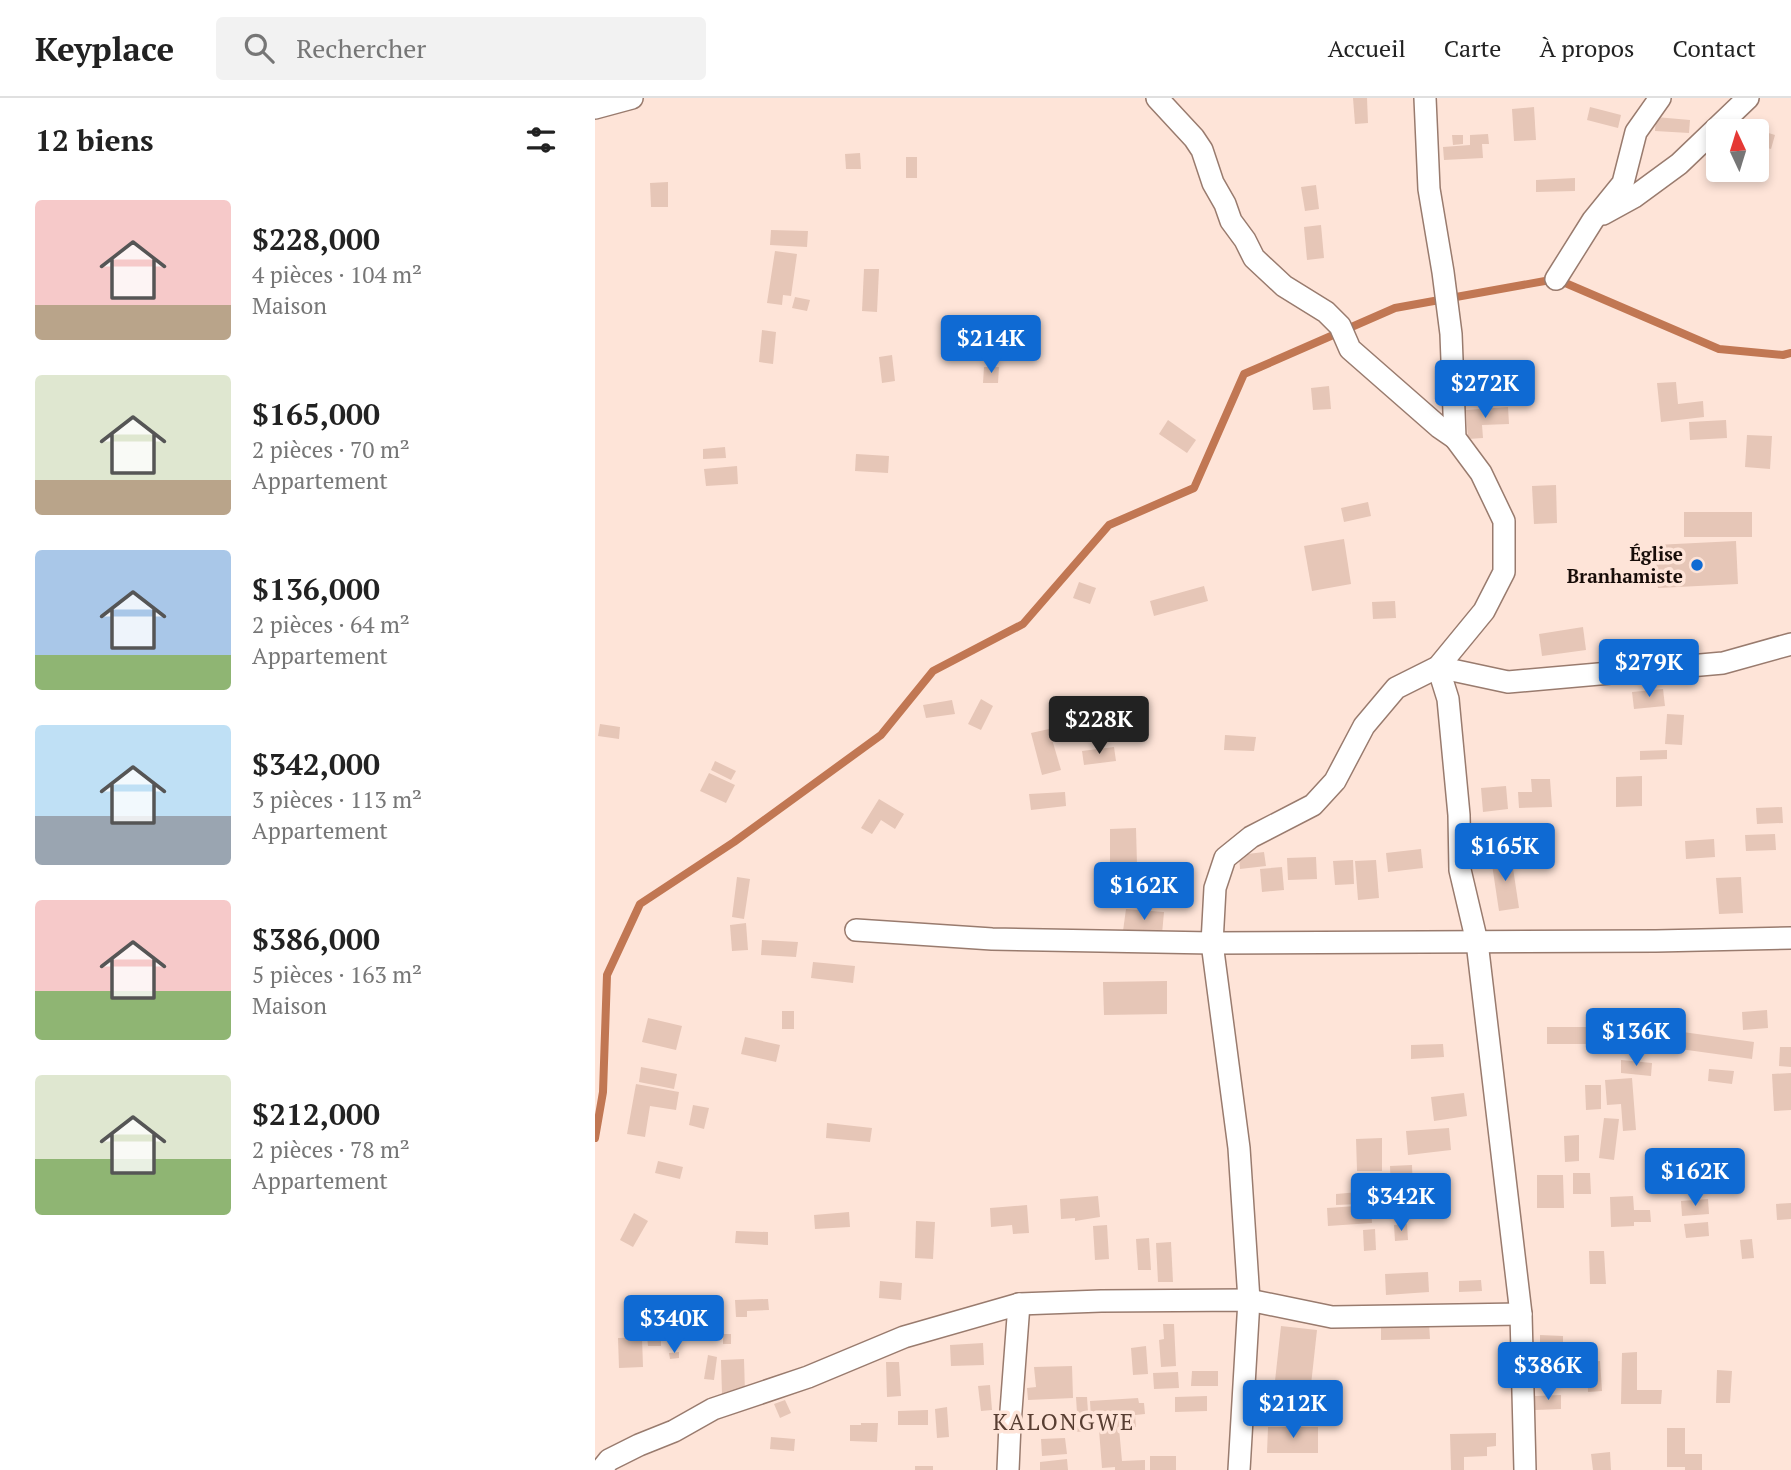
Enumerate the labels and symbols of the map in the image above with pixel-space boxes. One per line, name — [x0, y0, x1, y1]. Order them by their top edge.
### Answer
north arrow — [1706, 119, 1769, 182]
pin: $214K — [942, 316, 1040, 375]
pin: $272K — [1436, 360, 1534, 420]
place label: Église Branhamiste — [1567, 541, 1683, 588]
marker: Église Branhamiste — [1689, 557, 1705, 573]
pin: $279K — [1600, 640, 1698, 699]
pin: $228K — [1050, 696, 1148, 756]
pin: $165K — [1456, 824, 1554, 883]
pin: $162K — [1095, 862, 1193, 922]
pin: $136K — [1587, 1009, 1685, 1068]
pin: $162K — [1646, 1148, 1744, 1208]
pin: $342K — [1352, 1174, 1450, 1233]
pin: $340K — [625, 1296, 723, 1355]
pin: $386K — [1499, 1342, 1597, 1402]
pin: $212K — [1244, 1380, 1342, 1440]
district label: KALONGWE — [993, 1406, 1135, 1437]

